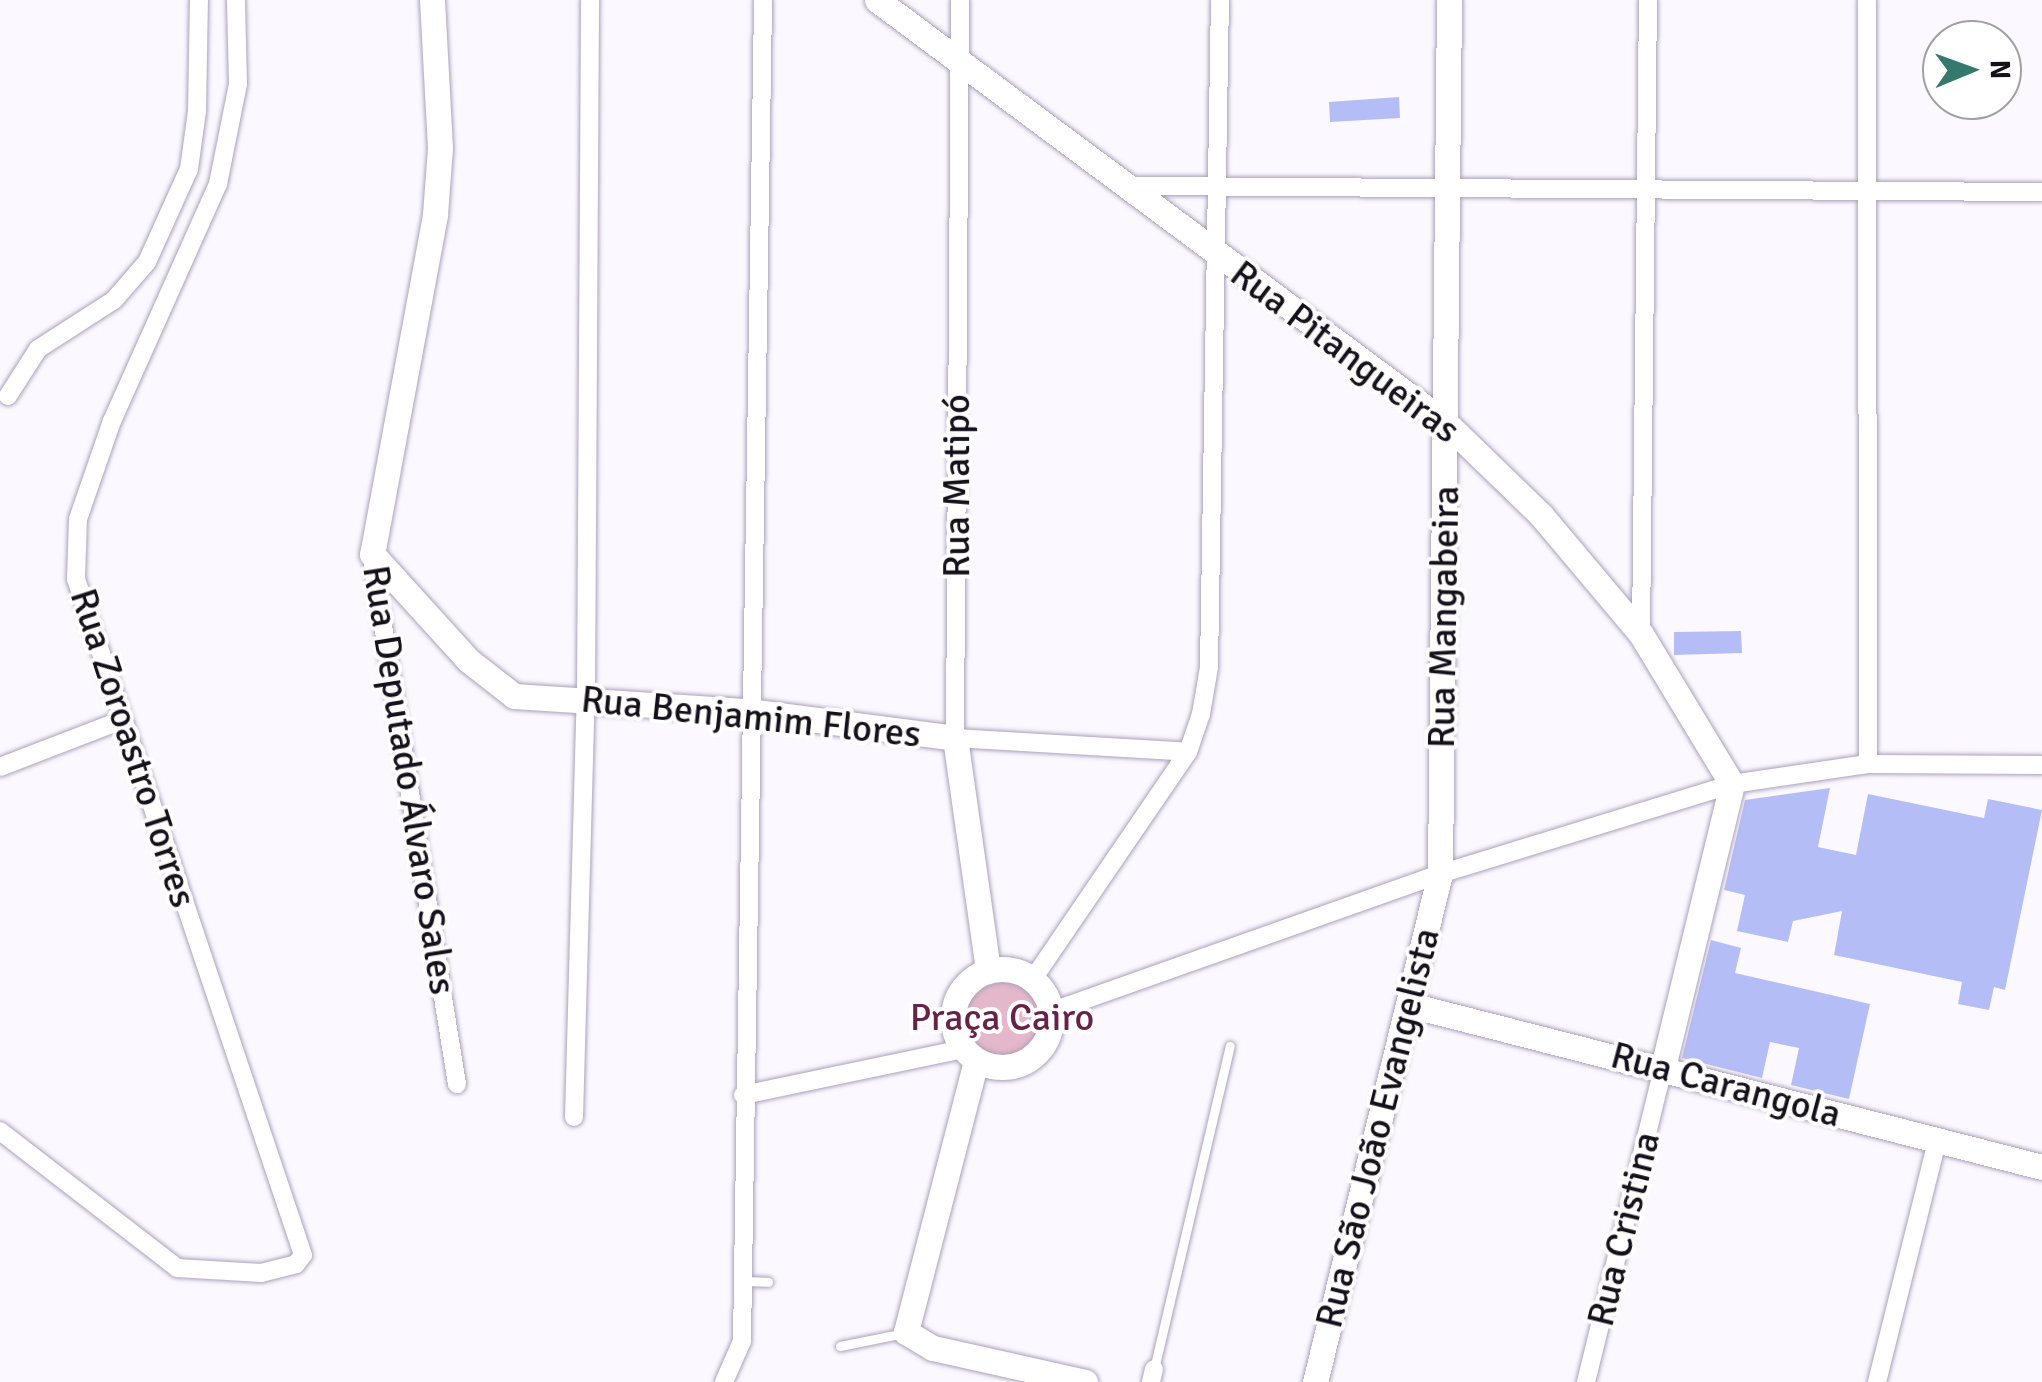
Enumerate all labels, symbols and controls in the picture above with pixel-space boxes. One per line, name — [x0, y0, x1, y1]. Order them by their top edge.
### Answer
north arrow — [1922, 20, 2022, 120]
text: N — [1983, 59, 2017, 80]
street label: Rua Pitangueiras — [1221, 251, 1469, 453]
street label: Rua Matipó — [934, 394, 980, 578]
street label: Rua Mangabeira — [1419, 485, 1469, 749]
street label: Rua Deputado Álvaro Sales — [353, 562, 465, 998]
street label: Rua Zoroastro Torres — [60, 583, 206, 913]
street label: Rua Benjamim Flores — [579, 676, 923, 758]
street label: Rua São João Evangelista — [1306, 923, 1450, 1333]
park label: Praça Cairo — [910, 995, 1094, 1041]
street label: Rua Carangola — [1606, 1032, 1846, 1138]
street label: Rua Cristina — [1578, 1127, 1670, 1331]

